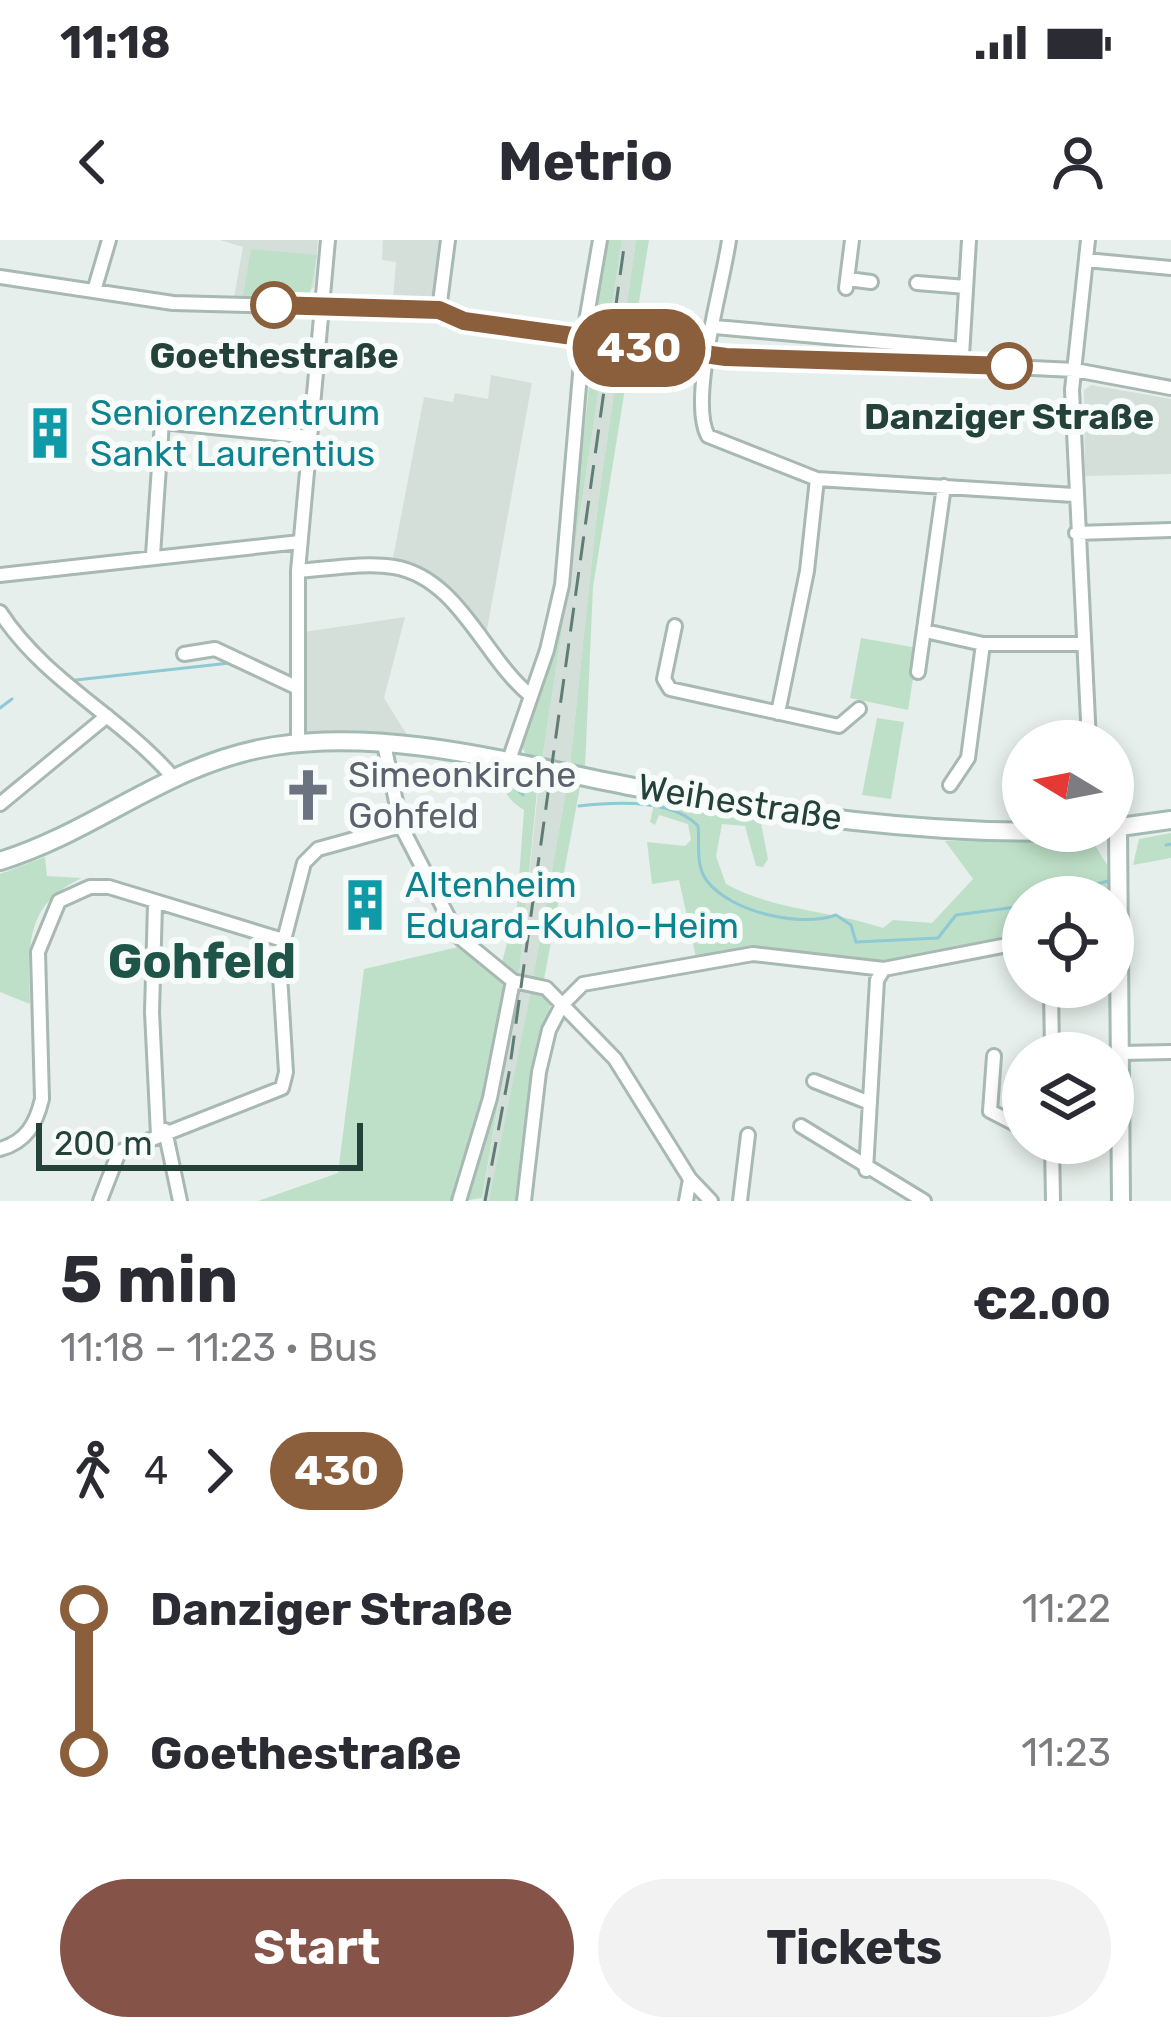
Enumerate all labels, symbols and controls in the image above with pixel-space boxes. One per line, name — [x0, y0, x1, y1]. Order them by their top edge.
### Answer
text: 11:18 — [60, 16, 171, 69]
icon: back — [60, 129, 126, 195]
icon: person — [1045, 129, 1111, 195]
text: Metrio — [498, 130, 673, 194]
marker: Goethestraße — [252, 283, 296, 327]
line badge: 430 — [570, 309, 708, 387]
text: 430 — [597, 323, 681, 373]
place label: Goethestraße — [149, 334, 399, 377]
marker: Danziger Straße — [987, 344, 1031, 388]
place label: Seniorenzentrum Sankt Laurentius — [90, 391, 380, 475]
place label: Danziger Straße — [864, 395, 1154, 438]
building icon: Seniorenzentrum Sankt Laurentius — [21, 404, 79, 462]
north arrow — [1002, 720, 1134, 852]
map controls — [1002, 720, 1134, 1164]
place label: Simeonkirche Gohfeld — [348, 753, 576, 837]
street label: Weihestraße — [635, 765, 845, 839]
church icon: Simeonkirche Gohfeld — [279, 766, 337, 824]
place label: Altenheim Eduard-Kuhlo-Heim — [405, 863, 739, 947]
building icon: Altenheim Eduard-Kuhlo-Heim — [336, 876, 394, 934]
button: locate — [1002, 876, 1134, 1008]
district label: Gohfeld — [108, 933, 296, 990]
button: layers — [1002, 1032, 1134, 1164]
scale bar — [36, 1117, 363, 1170]
text: 200 m — [54, 1124, 153, 1163]
text: 5 min — [60, 1240, 238, 1319]
text: €2.00 — [973, 1277, 1111, 1330]
text: 11:18 – 11:23 · Bus — [60, 1325, 377, 1371]
icon: walk — [60, 1438, 126, 1504]
icon: forward — [186, 1438, 252, 1504]
text: 430 — [294, 1446, 379, 1496]
text: 4 — [144, 1448, 168, 1494]
text: Danziger Straße — [150, 1583, 513, 1636]
text: 11:22 — [1022, 1586, 1111, 1632]
text: Goethestraße — [150, 1727, 461, 1780]
text: 11:23 — [1021, 1730, 1111, 1776]
button: Start — [60, 1879, 574, 2017]
button: Tickets — [598, 1879, 1111, 2017]

